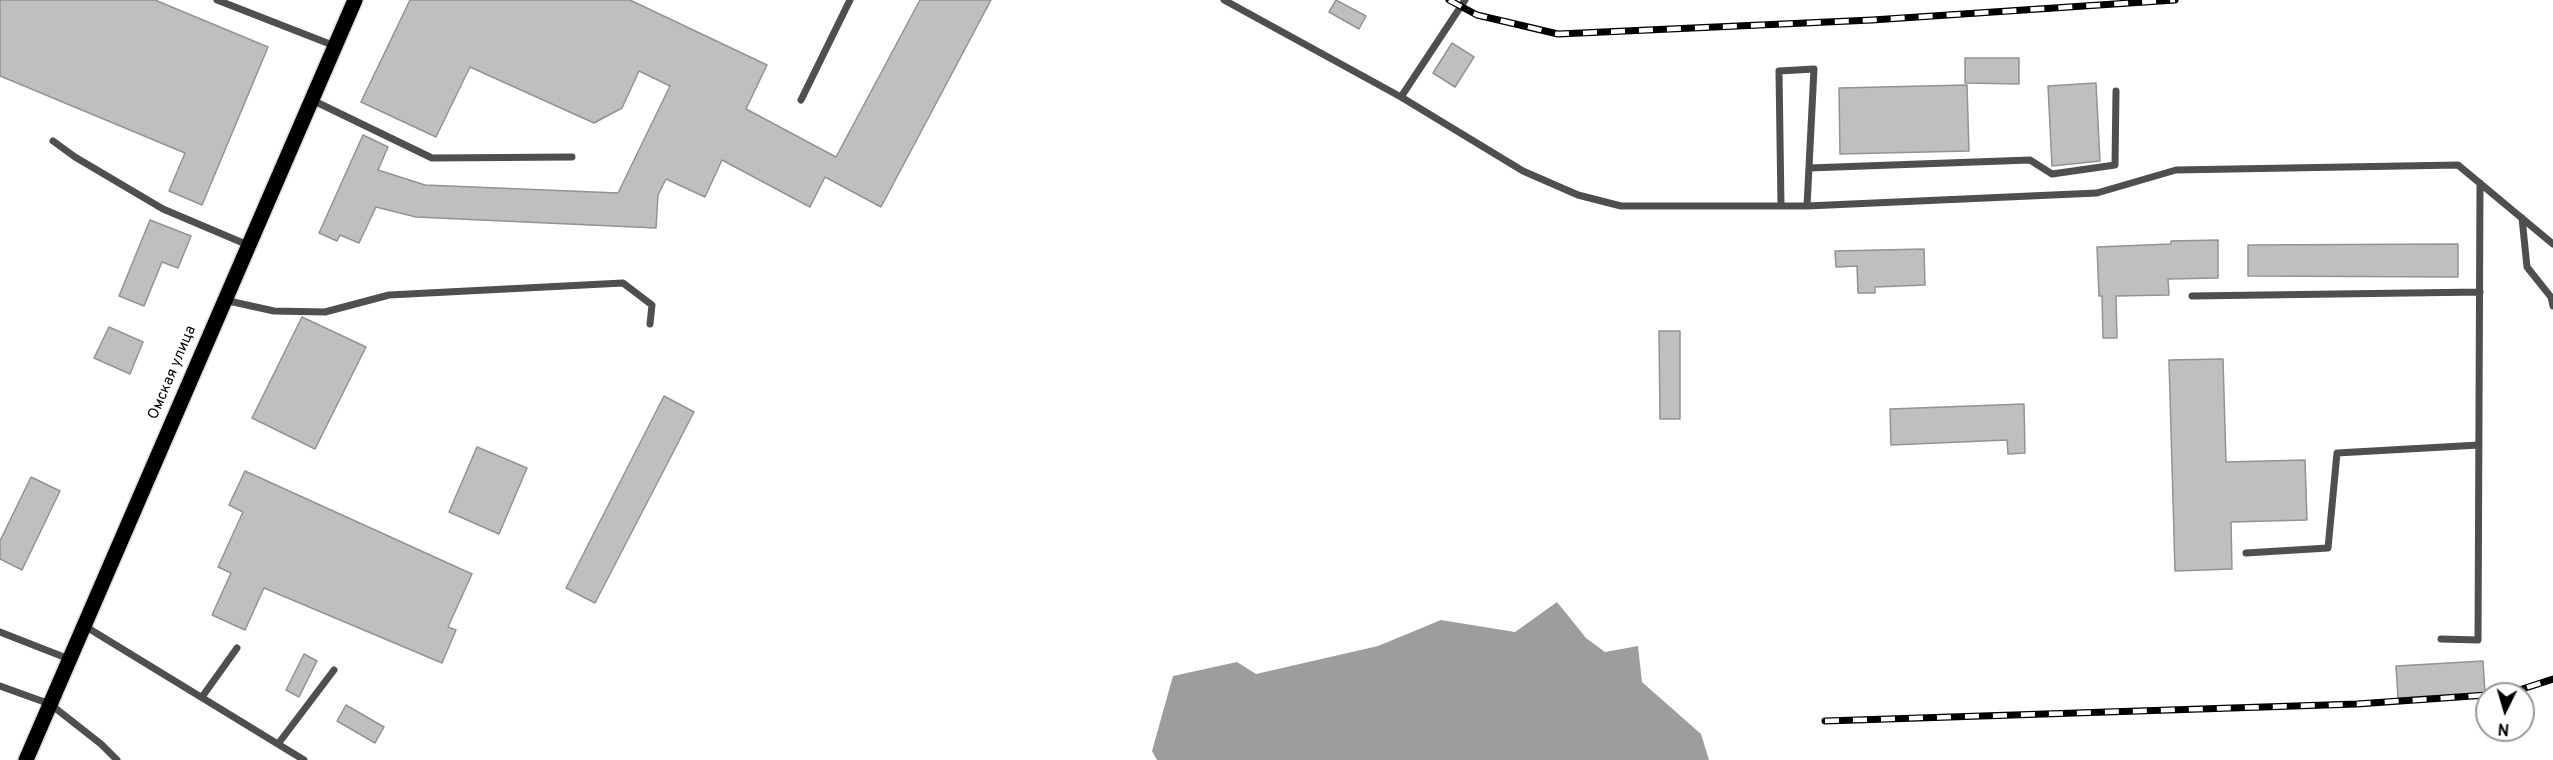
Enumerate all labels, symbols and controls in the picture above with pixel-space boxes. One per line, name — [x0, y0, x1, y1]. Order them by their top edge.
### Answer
street label: Омская улица — [145, 323, 201, 423]
north arrow — [2475, 682, 2535, 742]
text: N — [2497, 717, 2510, 738]

